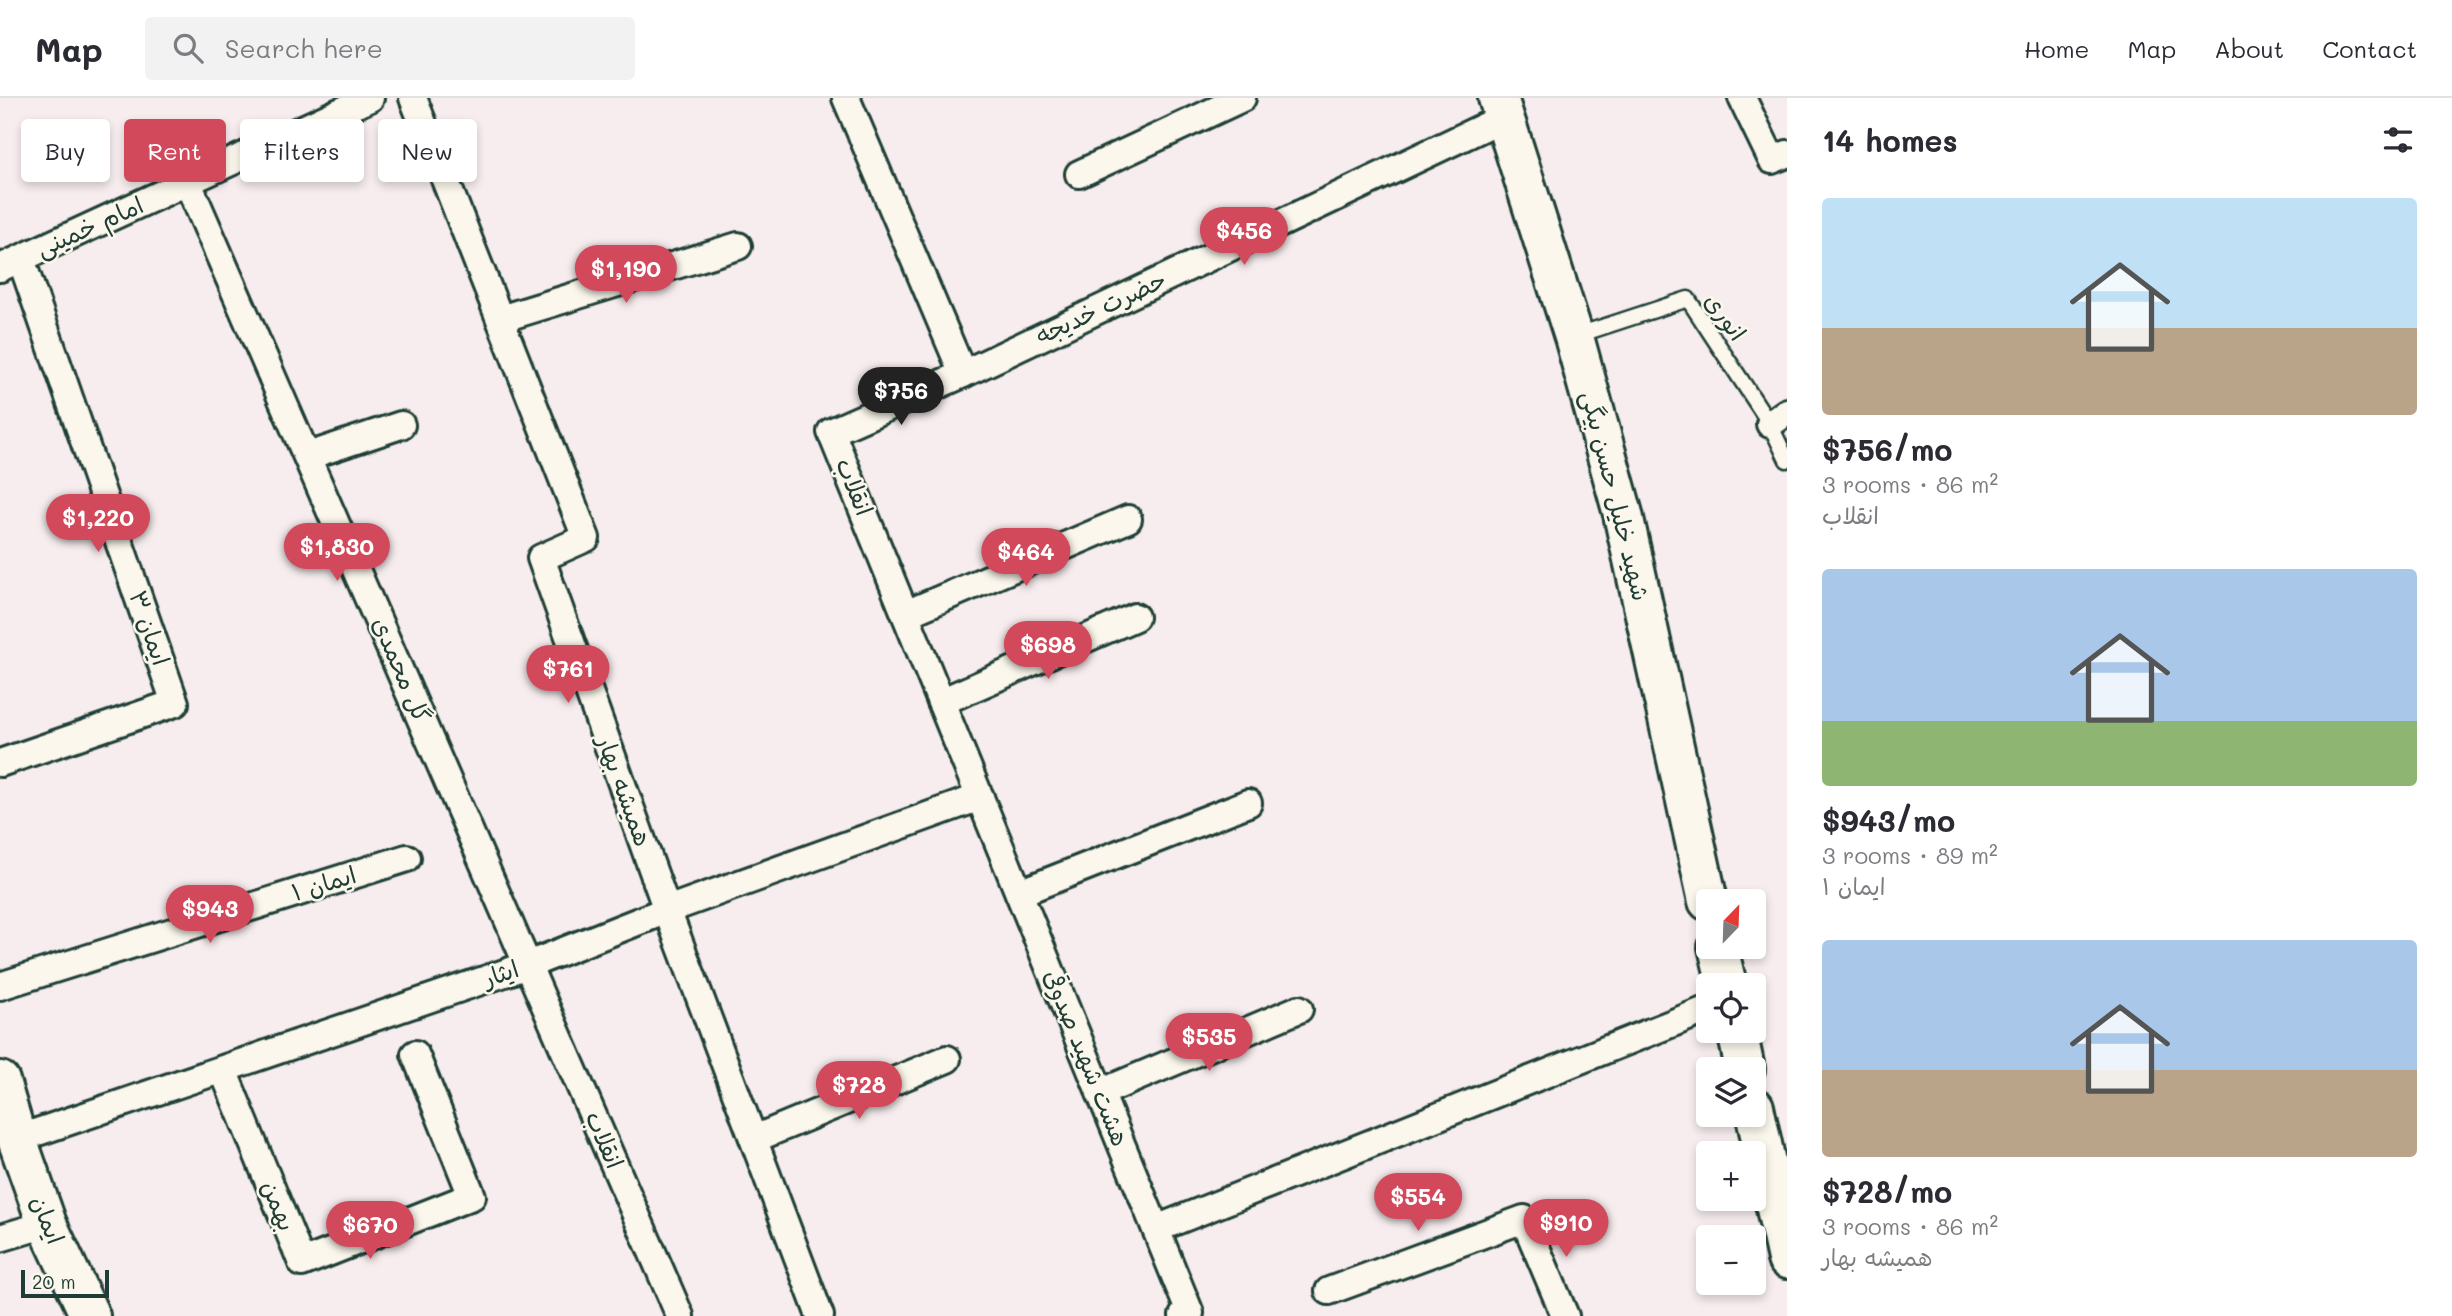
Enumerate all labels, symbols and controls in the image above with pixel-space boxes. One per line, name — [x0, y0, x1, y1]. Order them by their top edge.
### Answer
search box — [145, 17, 635, 80]
text: Map — [35, 27, 103, 70]
icon: search — [169, 29, 207, 67]
text: Search here — [225, 31, 383, 65]
text: Home — [2024, 33, 2089, 64]
text: Map — [2127, 33, 2176, 64]
text: About — [2214, 33, 2284, 64]
text: Contact — [2322, 33, 2417, 64]
chip: Buy — [21, 119, 110, 182]
chip: Rent — [124, 119, 226, 182]
chip: Filters — [240, 119, 364, 182]
chip: New — [378, 119, 477, 182]
text: 14 homes — [1822, 120, 1958, 160]
icon: filters — [2379, 121, 2417, 159]
street label: امام خمینی — [31, 188, 149, 267]
pin: $456 — [1203, 208, 1285, 267]
text: $456 — [1216, 215, 1272, 245]
icon: home — [2057, 244, 2183, 370]
pin: $1,190 — [569, 246, 683, 305]
text: $1,190 — [591, 253, 661, 283]
street label: حضرت خدیجه — [1030, 263, 1171, 350]
street label: انوری — [1698, 286, 1754, 347]
pin: $756 — [860, 368, 942, 427]
text: $756 — [874, 375, 928, 405]
street label: شهید خلیل حسن بیگی — [1574, 388, 1658, 604]
text: $756/mo — [1822, 429, 1952, 469]
street label: انقلاب — [830, 453, 881, 520]
text: 3 rooms · 86 m² — [1822, 469, 1998, 499]
pin: $1,220 — [41, 494, 155, 554]
text: انقلاب — [1822, 500, 1879, 530]
text: $1,220 — [62, 502, 134, 532]
pin: $1,830 — [280, 524, 394, 583]
pin: $464 — [985, 528, 1067, 588]
text: $1,830 — [300, 531, 374, 561]
text: $464 — [997, 536, 1055, 566]
street label: ایمان ۳ — [123, 586, 178, 669]
street label: گل محمدی — [366, 612, 438, 727]
icon: home — [2057, 615, 2183, 741]
pin: $698 — [1007, 622, 1089, 681]
text: $698 — [1020, 629, 1076, 659]
pin: $761 — [527, 646, 609, 705]
text: $761 — [542, 653, 594, 683]
street label: همیشه بهار — [590, 729, 660, 850]
text: $943/mo — [1822, 800, 1955, 840]
text: 3 rooms · 89 m² — [1822, 840, 1998, 870]
street label: ایمان ۱ — [287, 858, 360, 907]
text: ایمان ۱ — [1822, 871, 1885, 901]
pin: $943 — [169, 886, 251, 945]
north arrow — [1696, 889, 1766, 959]
map controls — [1696, 889, 1766, 1295]
text: $943 — [182, 893, 238, 923]
street label: ایثار — [477, 952, 522, 994]
street label: هشت شهید صدوقی — [1037, 965, 1137, 1151]
button: locate — [1696, 973, 1766, 1043]
icon: home — [2057, 986, 2183, 1112]
pin: $535 — [1168, 1014, 1250, 1073]
text: $535 — [1182, 1021, 1236, 1051]
button: layers — [1696, 1057, 1766, 1127]
pin: $728 — [818, 1062, 900, 1121]
text: $728 — [832, 1069, 886, 1099]
street label: انقلاب — [580, 1106, 631, 1173]
button: + — [1696, 1141, 1766, 1211]
text: $728/mo — [1822, 1171, 1952, 1211]
pin: $554 — [1377, 1174, 1459, 1233]
street label: بهمن — [255, 1176, 303, 1235]
text: $554 — [1390, 1181, 1446, 1211]
street label: ایمان — [25, 1191, 72, 1248]
pin: $910 — [1525, 1200, 1607, 1259]
pin: $670 — [329, 1202, 411, 1261]
text: $910 — [1539, 1207, 1593, 1237]
text: $670 — [342, 1209, 398, 1239]
text: 3 rooms · 86 m² — [1822, 1211, 1998, 1241]
button: − — [1696, 1225, 1766, 1295]
text: همیشه بهار — [1822, 1242, 1932, 1272]
scale bar — [21, 1267, 108, 1299]
text: 20 m — [32, 1269, 76, 1294]

